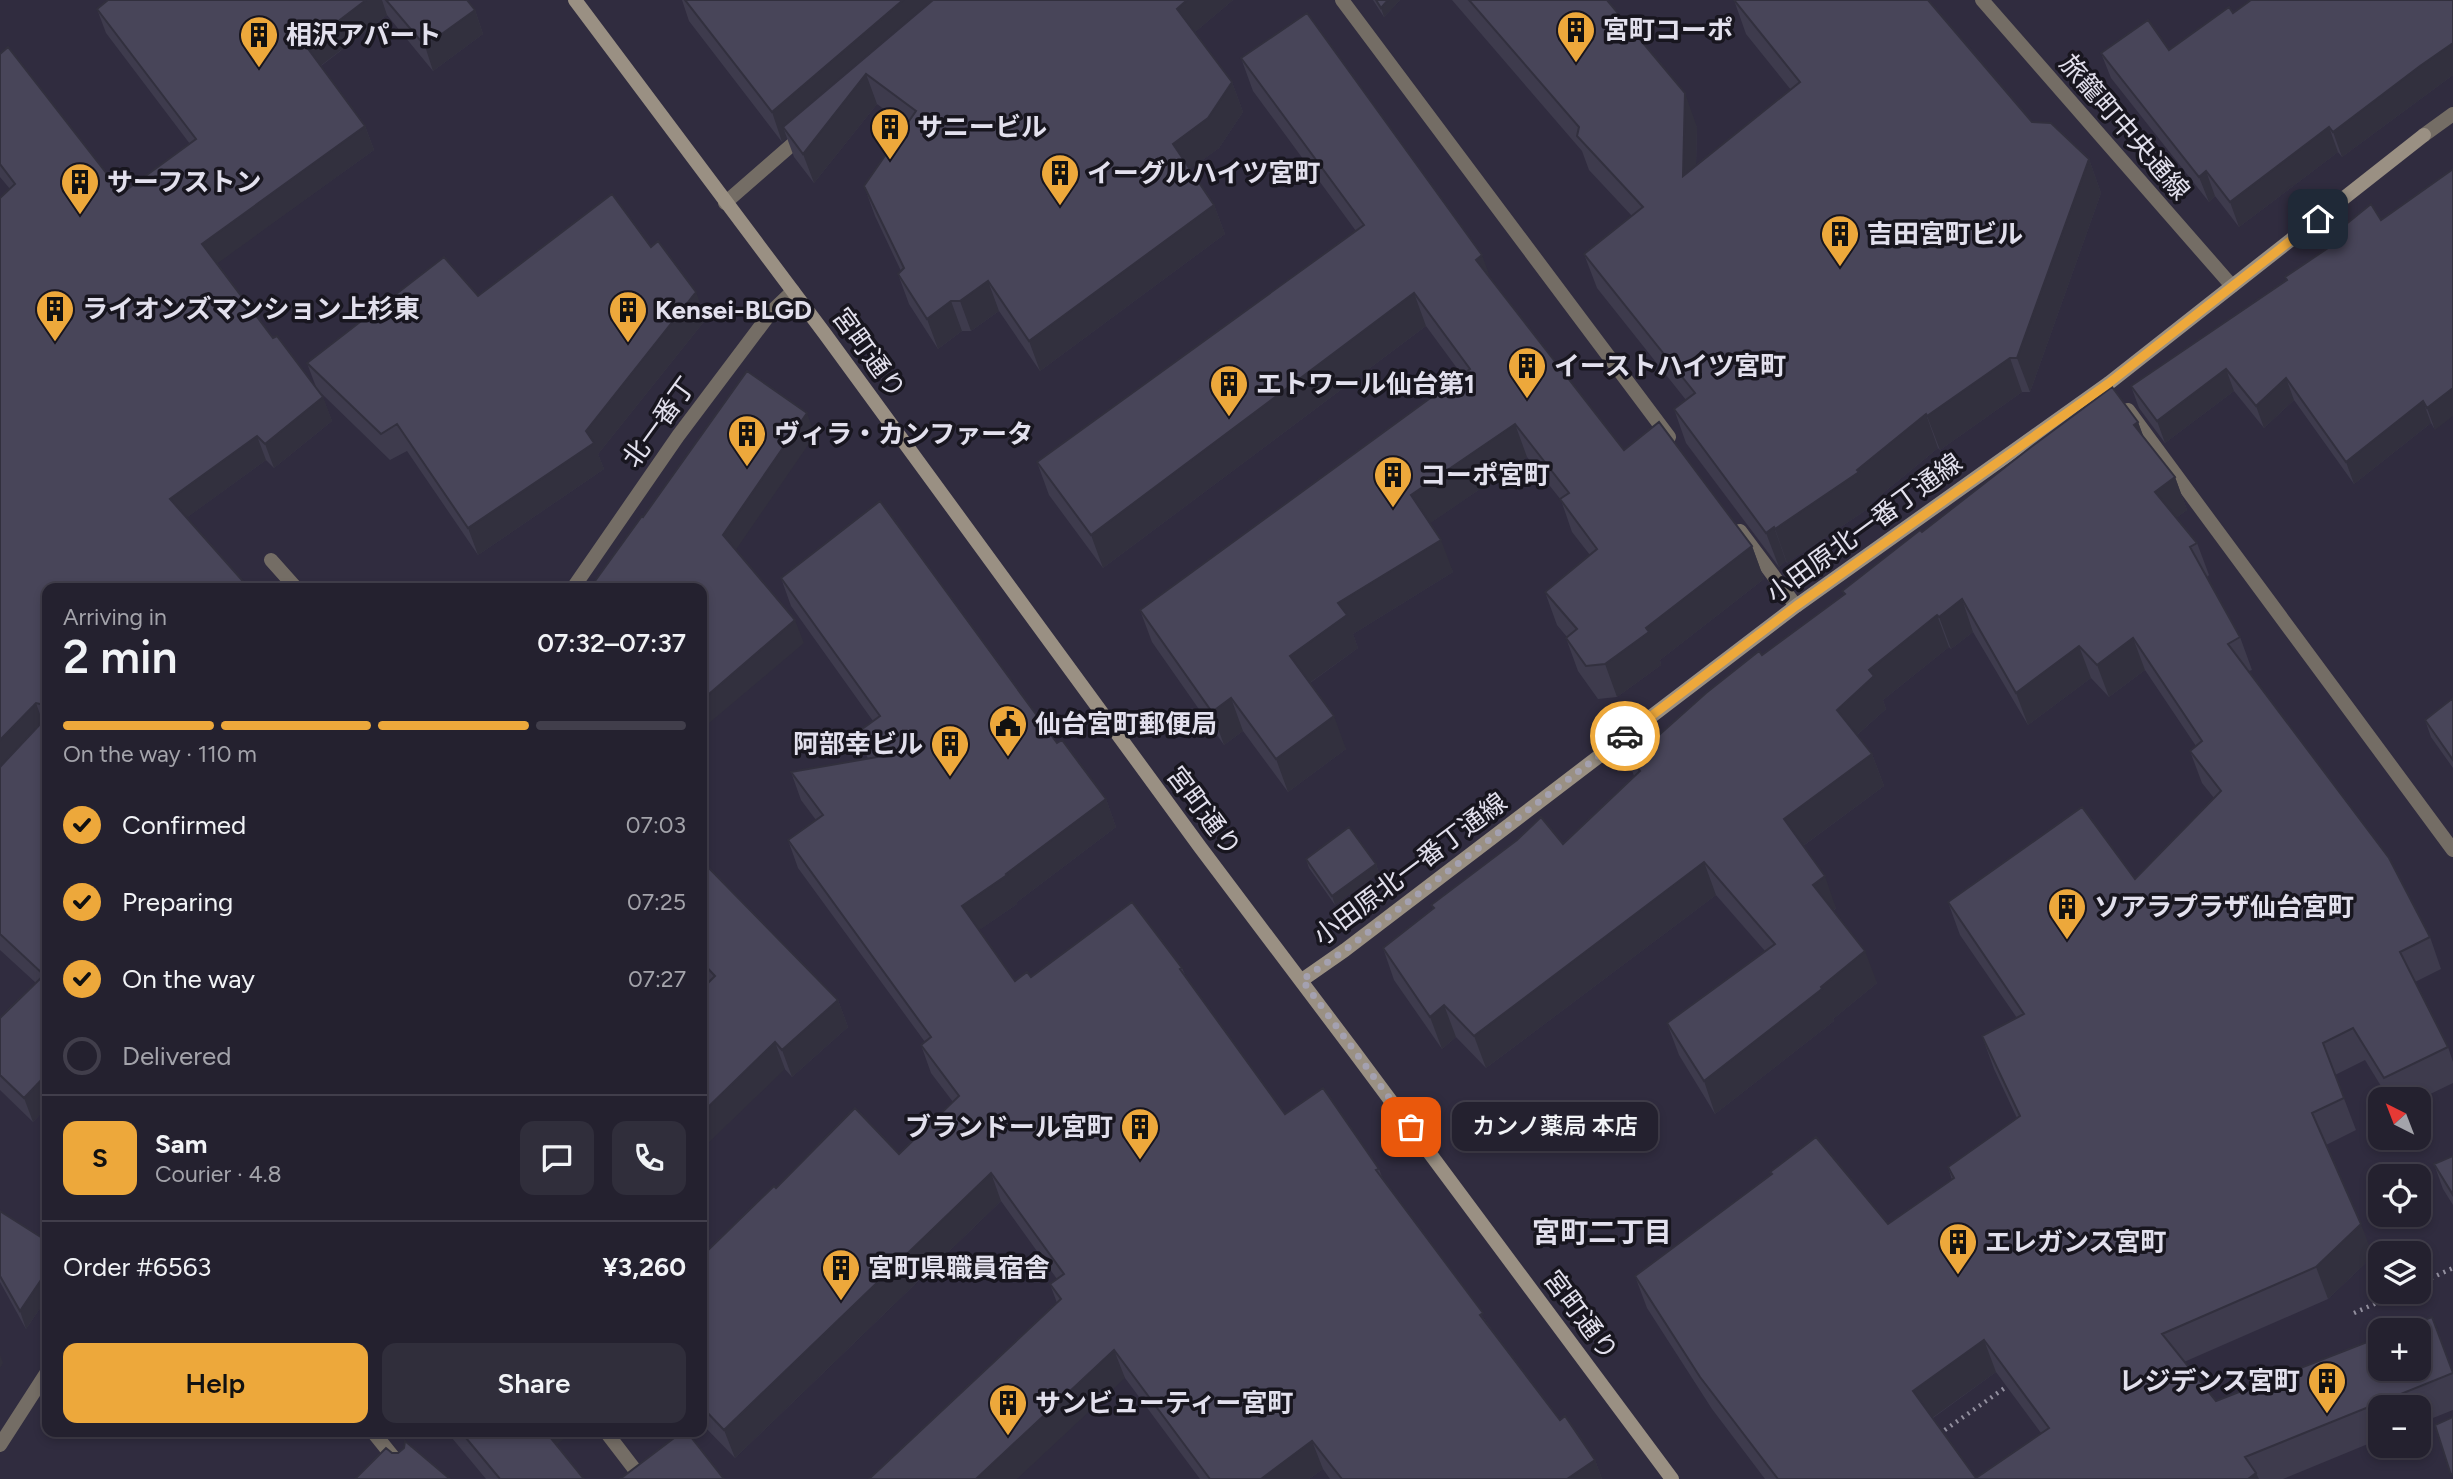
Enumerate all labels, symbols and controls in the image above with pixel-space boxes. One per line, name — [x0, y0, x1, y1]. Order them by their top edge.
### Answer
building icon: 宮町コーポ — [1555, 9, 1597, 64]
building icon: 相沢アパート — [238, 14, 280, 69]
place label: 宮町コーポ — [1603, 14, 1733, 46]
place label: 相沢アパート — [286, 19, 441, 51]
street label: 旅籠町中央通線 — [2053, 48, 2197, 206]
building icon: サニービル — [869, 106, 911, 161]
place label: サニービル — [917, 111, 1047, 143]
building icon: イーグルハイツ宮町 — [1039, 152, 1081, 207]
place label: イーグルハイツ宮町 — [1087, 157, 1320, 189]
building icon: サーフストン — [59, 161, 101, 216]
place label: サーフストン — [107, 166, 261, 198]
pin — [2288, 189, 2348, 249]
icon: home — [2299, 200, 2337, 238]
building icon: 吉田宮町ビル — [1819, 213, 1861, 268]
place label: 吉田宮町ビル — [1867, 218, 2023, 250]
building icon: ライオンズマンション上杉東 — [34, 288, 76, 343]
building icon: Kensei-BLGD — [607, 289, 649, 344]
place label: ライオンズマンション上杉東 — [82, 293, 419, 325]
place label: Kensei-BLGD — [655, 294, 812, 326]
street label: 宮町通り — [825, 302, 913, 404]
building icon: イーストハイツ宮町 — [1506, 345, 1548, 400]
place label: イーストハイツ宮町 — [1554, 350, 1786, 382]
building icon: エトワール仙台第1 — [1208, 363, 1250, 418]
place label: エトワール仙台第1 — [1256, 368, 1475, 400]
street label: 北一番丁 — [615, 371, 703, 473]
building icon: ヴィラ・カンファータ — [726, 413, 768, 468]
place label: ヴィラ・カンファータ — [774, 418, 1033, 450]
street label: 小田原北一番丁通線 — [1760, 446, 1968, 610]
building icon: コーポ宮町 — [1372, 454, 1414, 509]
place label: コーポ宮町 — [1420, 459, 1550, 491]
text: Arriving in — [63, 603, 167, 631]
text: 07:32–07:37 — [537, 627, 686, 659]
text: 2 min — [63, 629, 178, 685]
courier — [1590, 701, 1660, 771]
public building icon: 仙台宮町郵便局 — [987, 703, 1029, 758]
place label: 仙台宮町郵便局 — [1035, 708, 1217, 740]
icon: car — [1606, 717, 1644, 755]
building icon: 阿部幸ビル — [929, 723, 971, 778]
place label: 阿部幸ビル — [793, 728, 923, 760]
text: On the way · 110 m — [63, 740, 257, 768]
street label: 宮町通り — [1160, 760, 1248, 862]
street label: 小田原北一番丁通線 — [1307, 786, 1513, 952]
icon: check — [63, 806, 101, 844]
text: Confirmed — [122, 809, 246, 841]
text: 07:03 — [626, 811, 686, 839]
icon: check — [63, 883, 101, 921]
text: Preparing — [122, 886, 233, 918]
building icon: ソアラプラザ仙台宮町 — [2046, 886, 2088, 941]
text: 07:25 — [627, 888, 686, 916]
place label: ソアラプラザ仙台宮町 — [2094, 891, 2354, 923]
icon: check — [63, 960, 101, 998]
text: On the way — [122, 963, 255, 995]
text: 07:27 — [628, 965, 686, 993]
text: Delivered — [122, 1040, 231, 1072]
north arrow — [2368, 1087, 2431, 1150]
map controls — [2368, 1087, 2431, 1458]
pin — [1381, 1097, 1441, 1157]
callout: カンノ薬局 本店 — [1453, 1102, 1660, 1152]
building icon: ブランドール宮町 — [1119, 1106, 1161, 1161]
icon: bag — [1392, 1108, 1430, 1146]
place label: ブランドール宮町 — [905, 1111, 1113, 1143]
text: カンノ薬局 本店 — [1472, 1112, 1638, 1140]
button: chat — [520, 1121, 594, 1195]
button: phone — [612, 1121, 686, 1195]
text: Sam — [155, 1128, 207, 1160]
text: S — [92, 1142, 108, 1174]
text: Courier · 4.8 — [155, 1160, 282, 1188]
button: locate — [2368, 1164, 2431, 1227]
district label: 宮町二丁目 — [1532, 1215, 1672, 1249]
building icon: エレガンス宮町 — [1937, 1221, 1979, 1276]
place label: エレガンス宮町 — [1985, 1226, 2166, 1258]
button: layers — [2368, 1241, 2431, 1304]
building icon: 宮町県職員宿舎 — [820, 1247, 862, 1302]
text: Order #6563 — [63, 1251, 212, 1283]
text: ¥3,260 — [602, 1251, 686, 1283]
place label: 宮町県職員宿舎 — [868, 1252, 1050, 1284]
street label: 宮町通り — [1537, 1264, 1625, 1366]
button: + — [2368, 1318, 2431, 1381]
button: Help — [63, 1343, 368, 1423]
button: Share — [382, 1343, 686, 1423]
building icon: レジデンス宮町 — [2306, 1360, 2348, 1415]
place label: レジデンス宮町 — [2119, 1365, 2300, 1397]
building icon: サンビューティー宮町 — [987, 1382, 1029, 1437]
place label: サンビューティー宮町 — [1035, 1387, 1293, 1419]
button: − — [2368, 1395, 2431, 1458]

